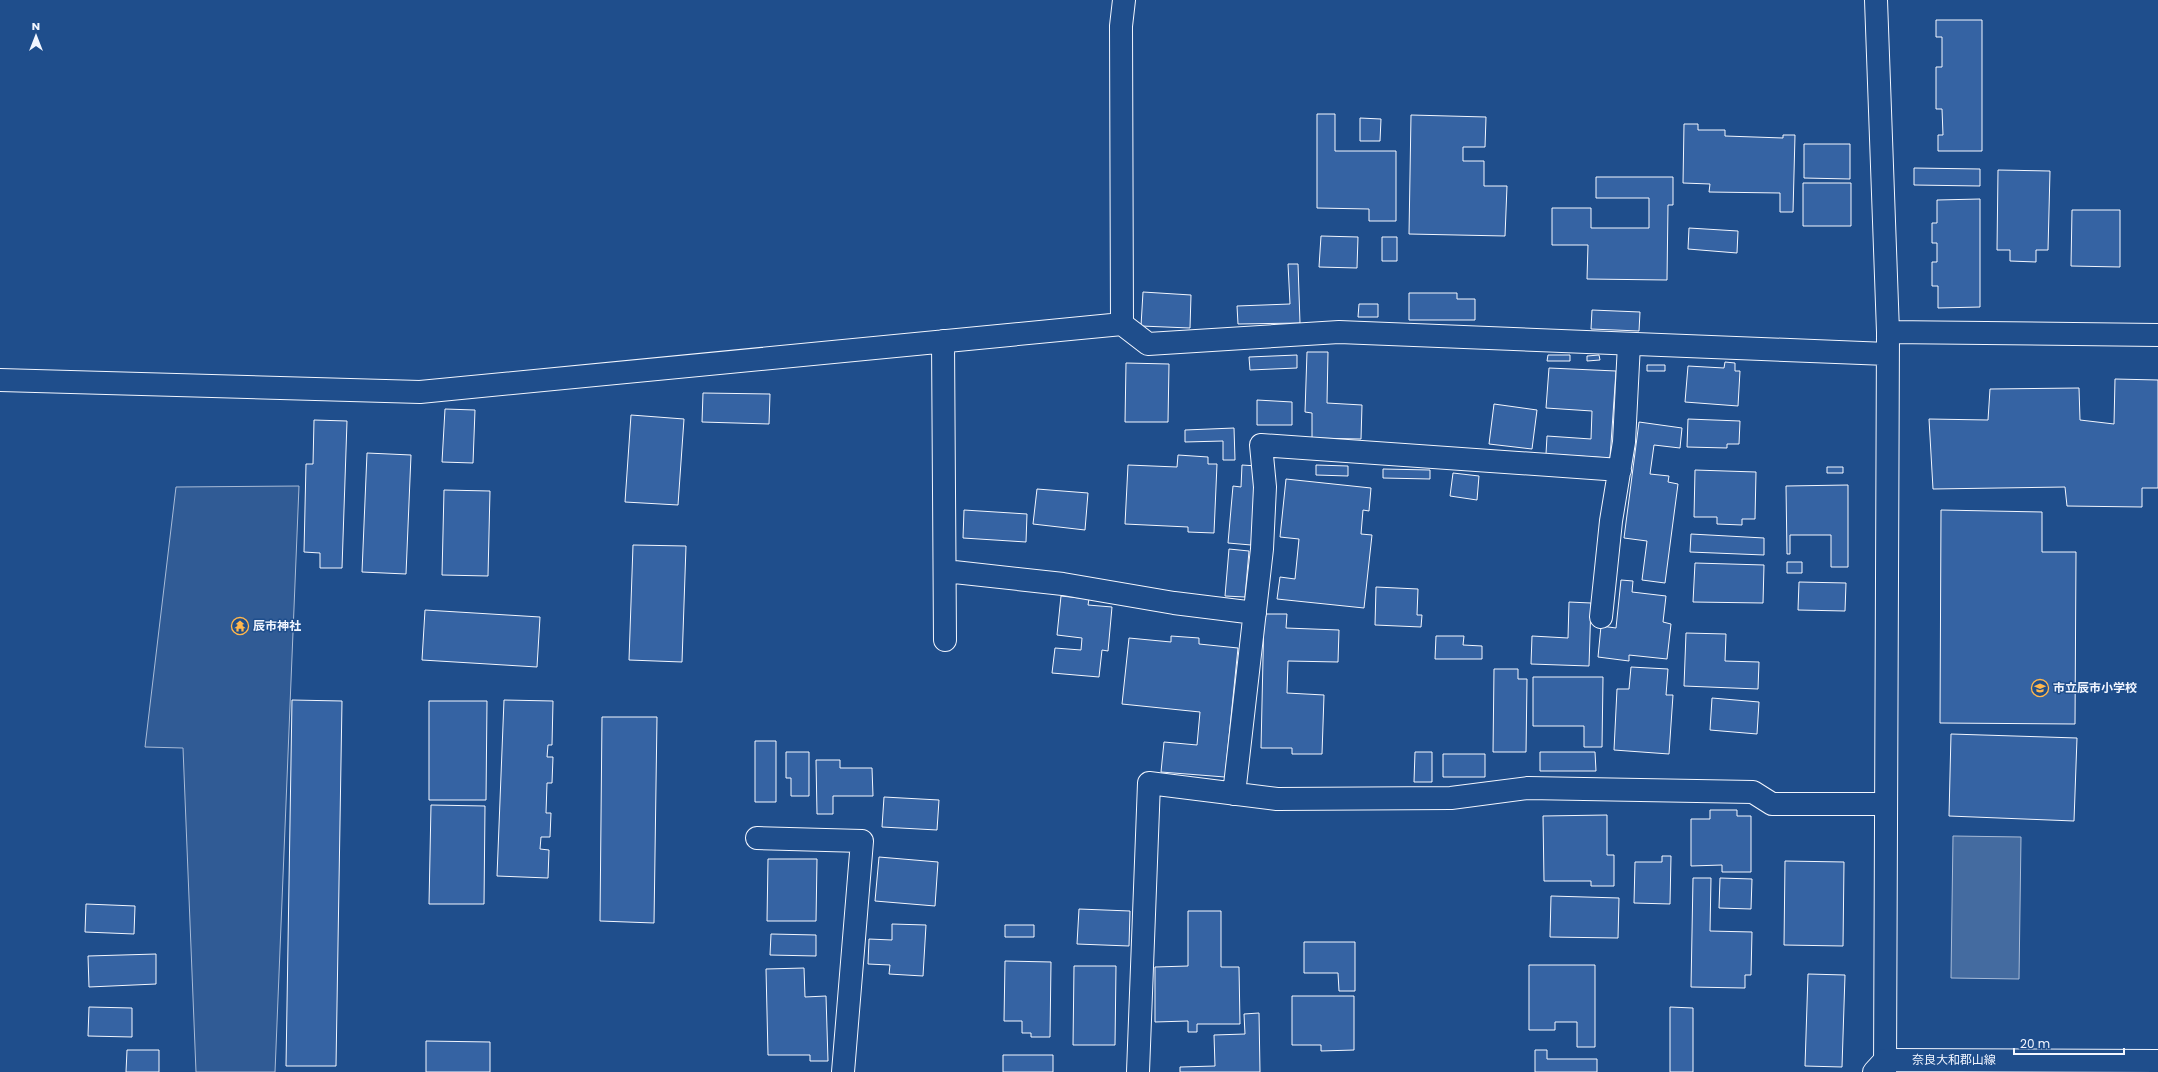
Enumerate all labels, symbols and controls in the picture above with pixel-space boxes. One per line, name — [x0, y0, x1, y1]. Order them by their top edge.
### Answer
north arrow — [16, 16, 56, 56]
text: N — [32, 18, 40, 34]
temple icon: 辰市神社 — [230, 616, 250, 636]
place label: 辰市神社 — [253, 617, 301, 634]
school or university icon: 市立辰市小学校 — [2030, 678, 2050, 698]
place label: 市立辰市小学校 — [2053, 679, 2137, 696]
scale bar — [2014, 1030, 2124, 1056]
text: 20 m — [2020, 1035, 2050, 1052]
street label: 奈良大和郡山線 — [1912, 1051, 1996, 1068]

